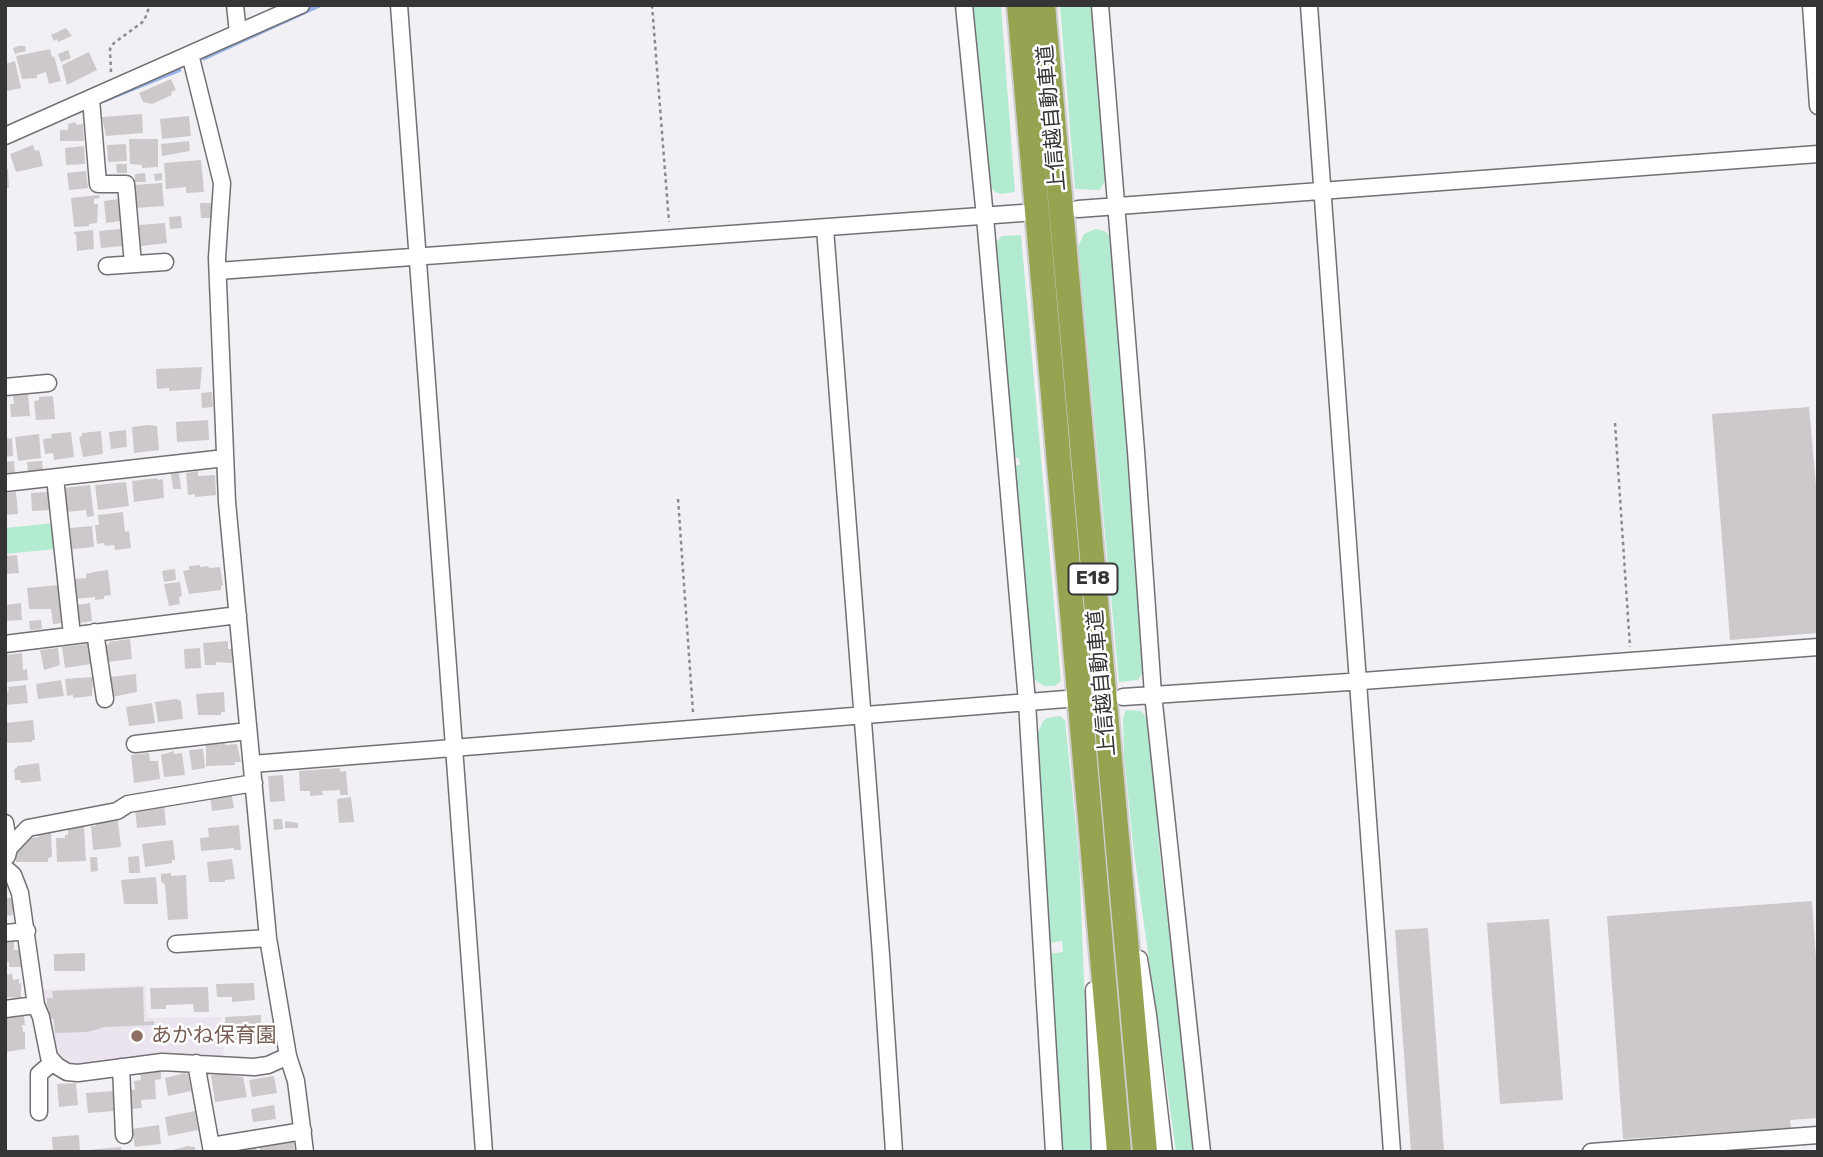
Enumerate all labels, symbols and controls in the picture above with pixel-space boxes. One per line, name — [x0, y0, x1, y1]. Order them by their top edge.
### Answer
street label: 上信越自動車道 — [1033, 44, 1071, 192]
road number: E18 — [1068, 564, 1118, 594]
street label: 上信越自動車道 — [1083, 609, 1121, 757]
place label: あかね保育園 — [151, 1023, 277, 1049]
marker: あかね保育園 — [129, 1028, 145, 1044]

